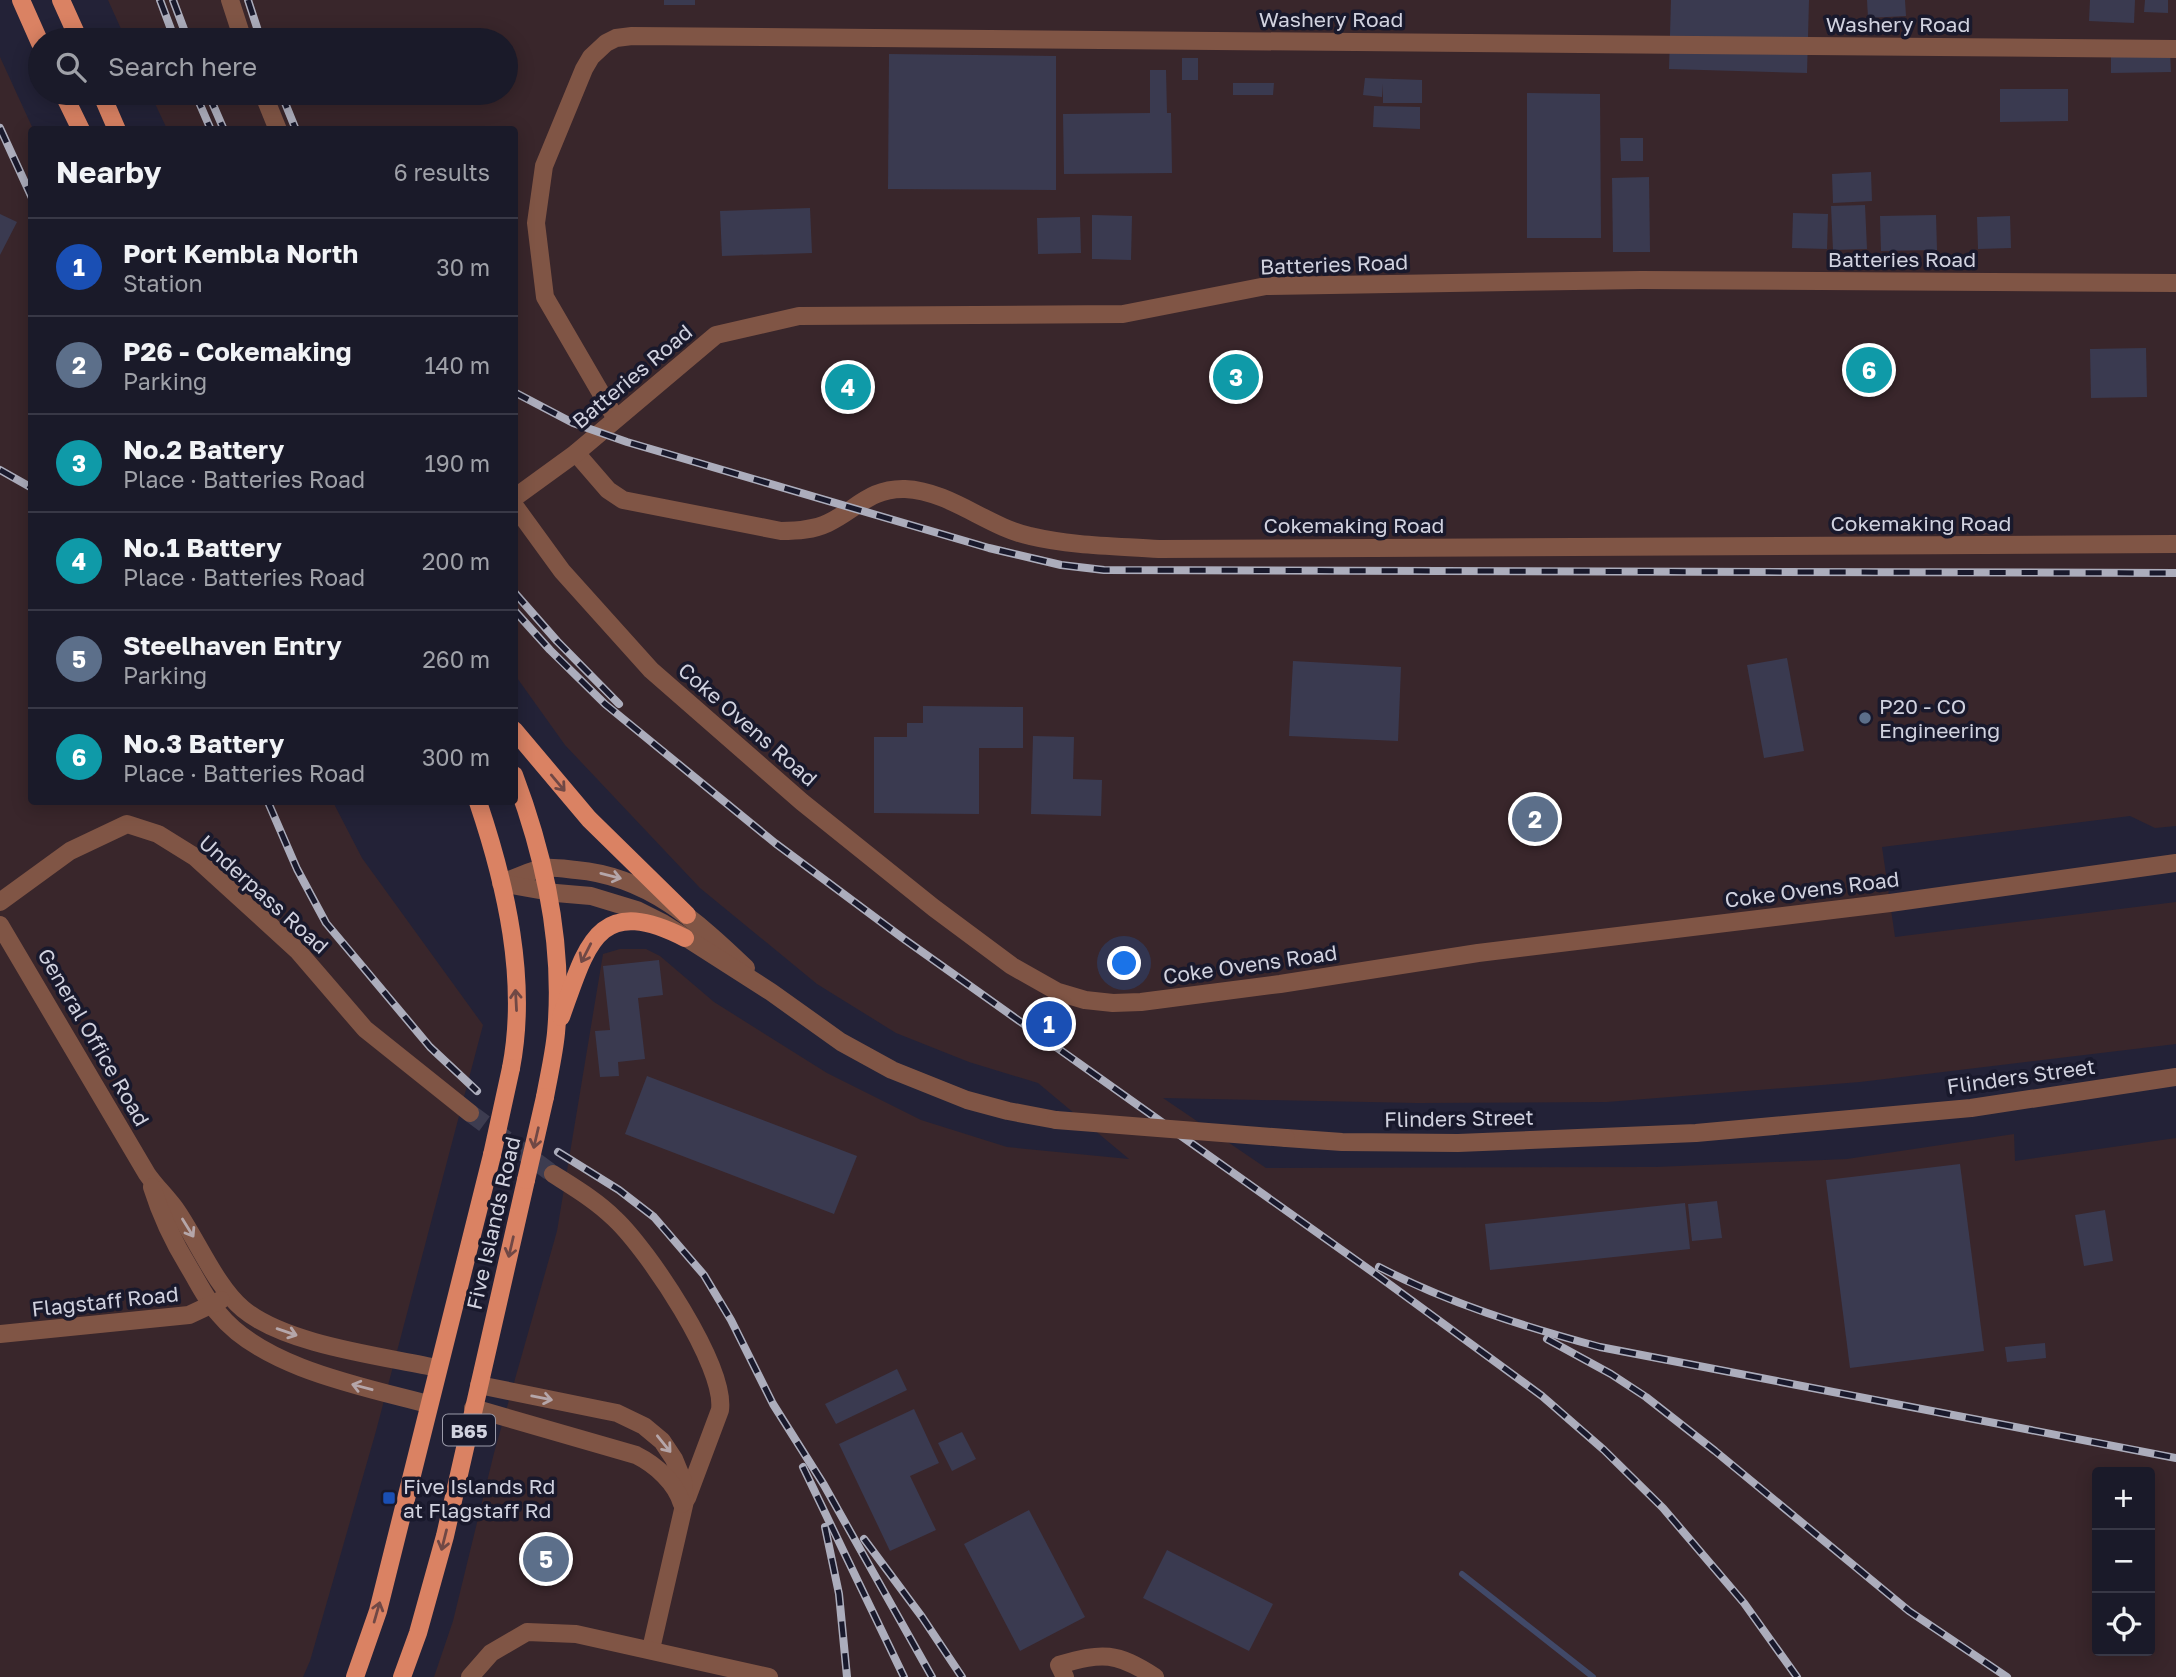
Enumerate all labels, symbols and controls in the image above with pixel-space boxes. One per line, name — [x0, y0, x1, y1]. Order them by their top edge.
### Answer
street label: Washery Road — [1259, 6, 1403, 32]
street label: Washery Road — [1826, 11, 1970, 37]
search box — [28, 28, 518, 105]
icon: search — [52, 48, 90, 86]
text: Search here — [108, 51, 257, 82]
text: Nearby — [56, 154, 161, 190]
text: 6 results — [394, 158, 490, 186]
text: Port Kembla North — [123, 238, 358, 269]
street label: Batteries Road — [1828, 246, 1976, 272]
street label: Batteries Road — [1259, 248, 1409, 280]
text: 1 — [73, 253, 85, 281]
text: 30 m — [436, 253, 490, 281]
text: Station — [123, 269, 203, 297]
street label: Batteries Road — [567, 318, 697, 434]
text: P26 - Cokemaking — [123, 336, 351, 367]
pin: 6 — [1846, 344, 1892, 396]
text: 2 — [72, 351, 86, 379]
text: 140 m — [424, 351, 490, 379]
pin: 3 — [1213, 351, 1259, 403]
pin: 4 — [825, 361, 871, 413]
text: Parking — [123, 367, 207, 395]
text: No.2 Battery — [123, 434, 284, 465]
text: 3 — [72, 449, 86, 477]
text: 190 m — [425, 449, 490, 477]
text: Place · Batteries Road — [123, 465, 365, 493]
street label: Cokemaking Road — [1831, 510, 2011, 536]
street label: Cokemaking Road — [1264, 512, 1444, 538]
text: No.1 Battery — [123, 532, 282, 563]
text: 4 — [72, 547, 86, 575]
text: 200 m — [422, 547, 490, 575]
text: Place · Batteries Road — [123, 563, 365, 591]
text: Steelhaven Entry — [123, 630, 342, 661]
text: 5 — [72, 645, 86, 673]
text: 260 m — [422, 645, 490, 673]
street label: Coke Ovens Road — [673, 657, 823, 791]
text: Parking — [123, 661, 207, 689]
place label: P20 - CO Engineering — [1879, 693, 2000, 743]
marker: P20 - CO Engineering — [1857, 710, 1873, 726]
text: No.3 Battery — [123, 728, 284, 759]
text: 6 — [72, 743, 86, 771]
text: 300 m — [422, 743, 490, 771]
text: Place · Batteries Road — [123, 759, 365, 787]
one-way arrow — [550, 773, 566, 791]
pin: 2 — [1512, 793, 1558, 845]
street label: Underpass Road — [194, 829, 334, 959]
street label: Coke Ovens Road — [1723, 865, 1901, 913]
one-way arrow — [599, 870, 622, 883]
street label: Coke Ovens Road — [1161, 939, 1339, 989]
one-way arrow — [578, 942, 592, 963]
street label: General Office Road — [33, 943, 155, 1131]
your location — [1107, 946, 1141, 980]
one-way arrow — [510, 989, 523, 1012]
pin: 1 — [1026, 998, 1072, 1050]
street label: Flinders Street — [1945, 1053, 2097, 1099]
street label: Flinders Street — [1384, 1104, 1534, 1132]
one-way arrow — [529, 1126, 542, 1149]
street label: Five Islands Road — [460, 1134, 526, 1312]
one-way arrow — [181, 1218, 195, 1238]
one-way arrow — [504, 1235, 517, 1257]
street label: Flagstaff Road — [30, 1280, 180, 1322]
one-way arrow — [276, 1326, 298, 1339]
one-way arrow — [351, 1380, 374, 1393]
one-way arrow — [530, 1391, 553, 1405]
road number: B65 — [443, 1414, 495, 1446]
one-way arrow — [656, 1435, 671, 1453]
map controls — [2092, 1467, 2155, 1656]
button: + — [2092, 1467, 2155, 1530]
place label: Five Islands Rd at Flagstaff Rd — [403, 1473, 555, 1523]
marker: Five Islands Rd at Flagstaff Rd — [381, 1490, 397, 1506]
one-way arrow — [437, 1528, 450, 1551]
button: − — [2092, 1530, 2155, 1593]
pin: 5 — [523, 1533, 569, 1585]
button: locate — [2092, 1593, 2155, 1656]
one-way arrow — [371, 1602, 384, 1624]

